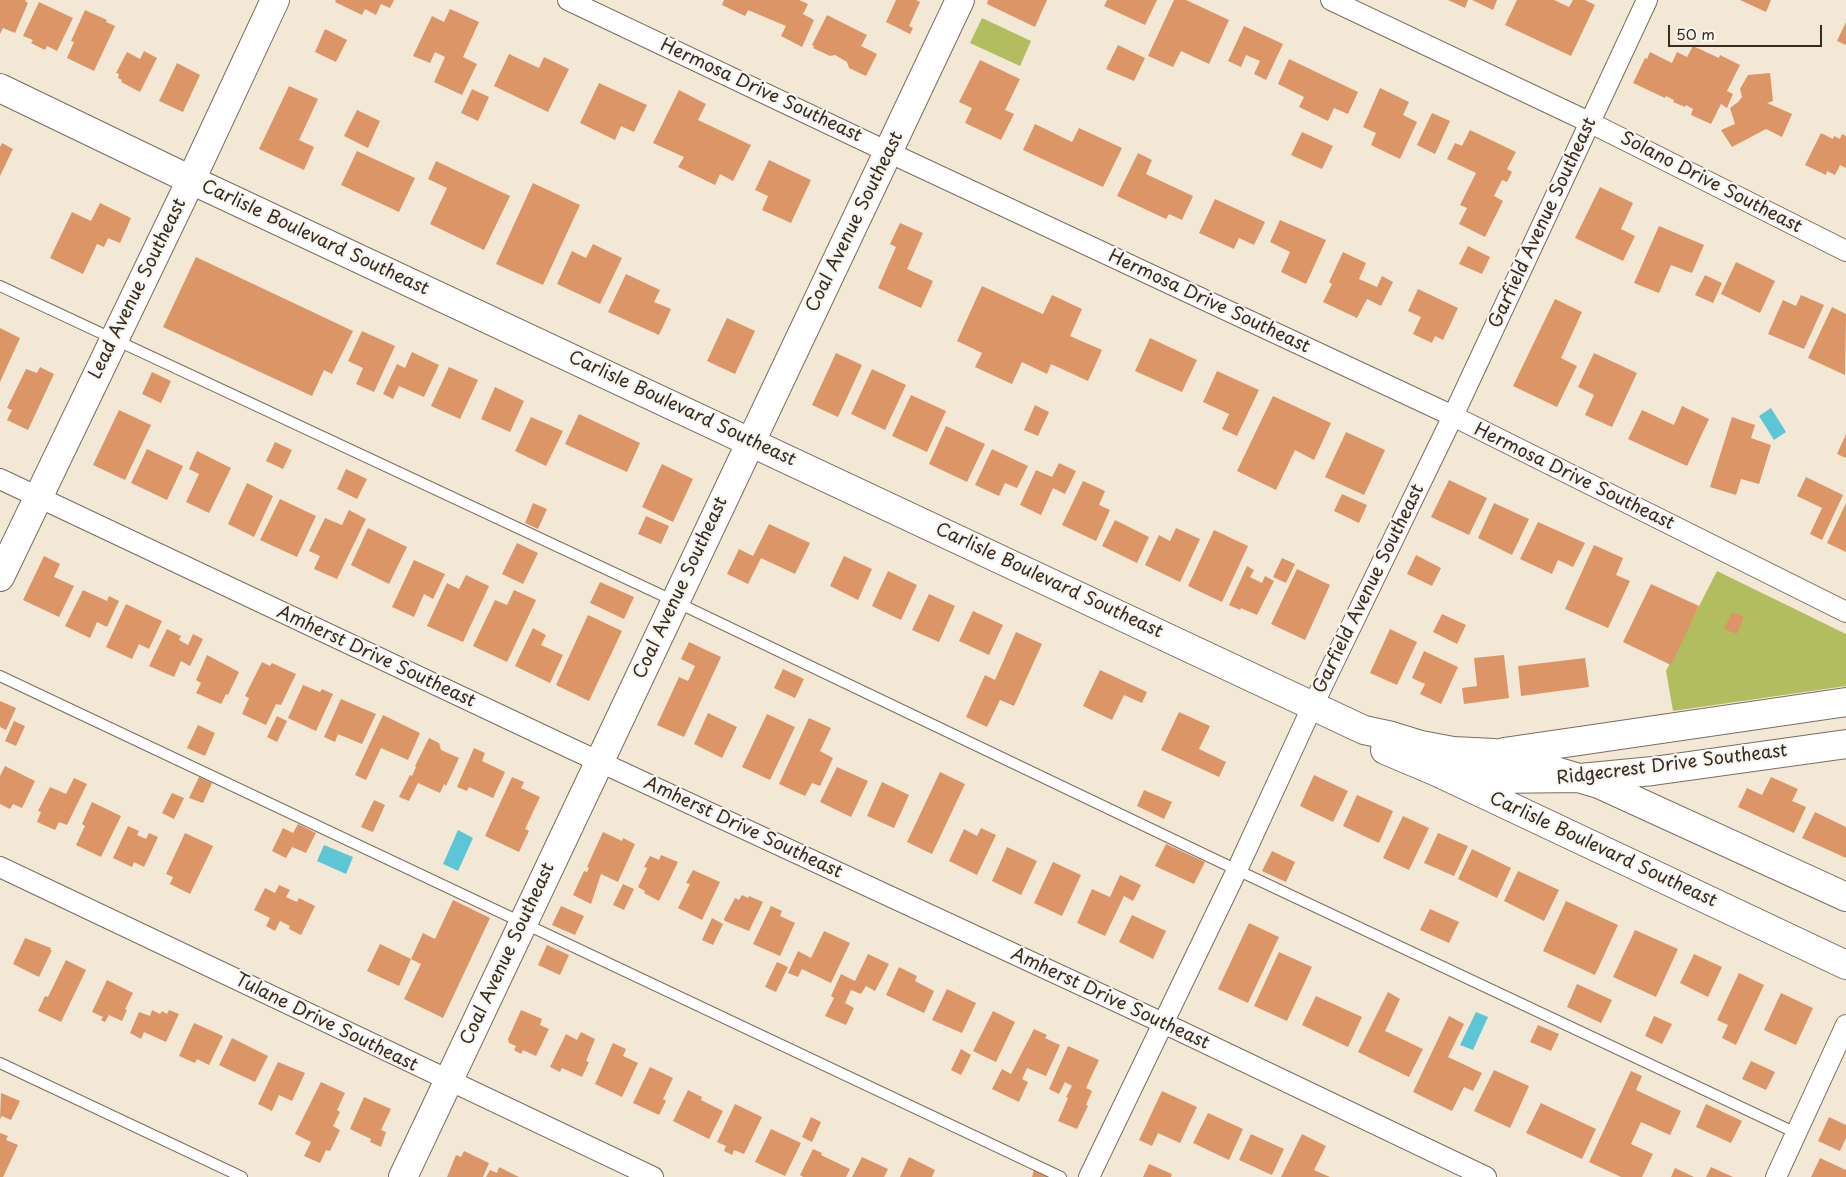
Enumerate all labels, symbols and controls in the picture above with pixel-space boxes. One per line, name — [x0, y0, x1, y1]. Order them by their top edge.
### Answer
scale bar — [1671, 15, 1825, 47]
text: 50 m — [1676, 22, 1715, 45]
street label: Hermosa Drive Southeast — [657, 35, 865, 147]
street label: Garfield Avenue Southeast — [1485, 114, 1601, 332]
street label: Coal Avenue Southeast — [802, 128, 908, 316]
street label: Solano Drive Southeast — [1617, 128, 1805, 238]
street label: Carlisle Boulevard Southeast — [198, 176, 432, 300]
street label: Lead Avenue Southeast — [85, 195, 191, 383]
street label: Hermosa Drive Southeast — [1105, 246, 1313, 358]
street label: Carlisle Boulevard Southeast — [565, 347, 799, 471]
street label: Hermosa Drive Southeast — [1470, 419, 1678, 535]
street label: Garfield Avenue Southeast — [1309, 481, 1429, 697]
street label: Coal Avenue Southeast — [629, 494, 733, 682]
street label: Carlisle Boulevard Southeast — [932, 519, 1166, 643]
street label: Amherst Drive Southeast — [273, 601, 479, 713]
street label: Ridgecrest Drive Southeast — [1555, 740, 1789, 790]
street label: Amherst Drive Southeast — [640, 772, 846, 884]
street label: Carlisle Boulevard Southeast — [1486, 788, 1720, 912]
street label: Coal Avenue Southeast — [456, 860, 560, 1048]
street label: Amherst Drive Southeast — [1007, 943, 1213, 1055]
street label: Tulane Drive Southeast — [231, 969, 421, 1077]

